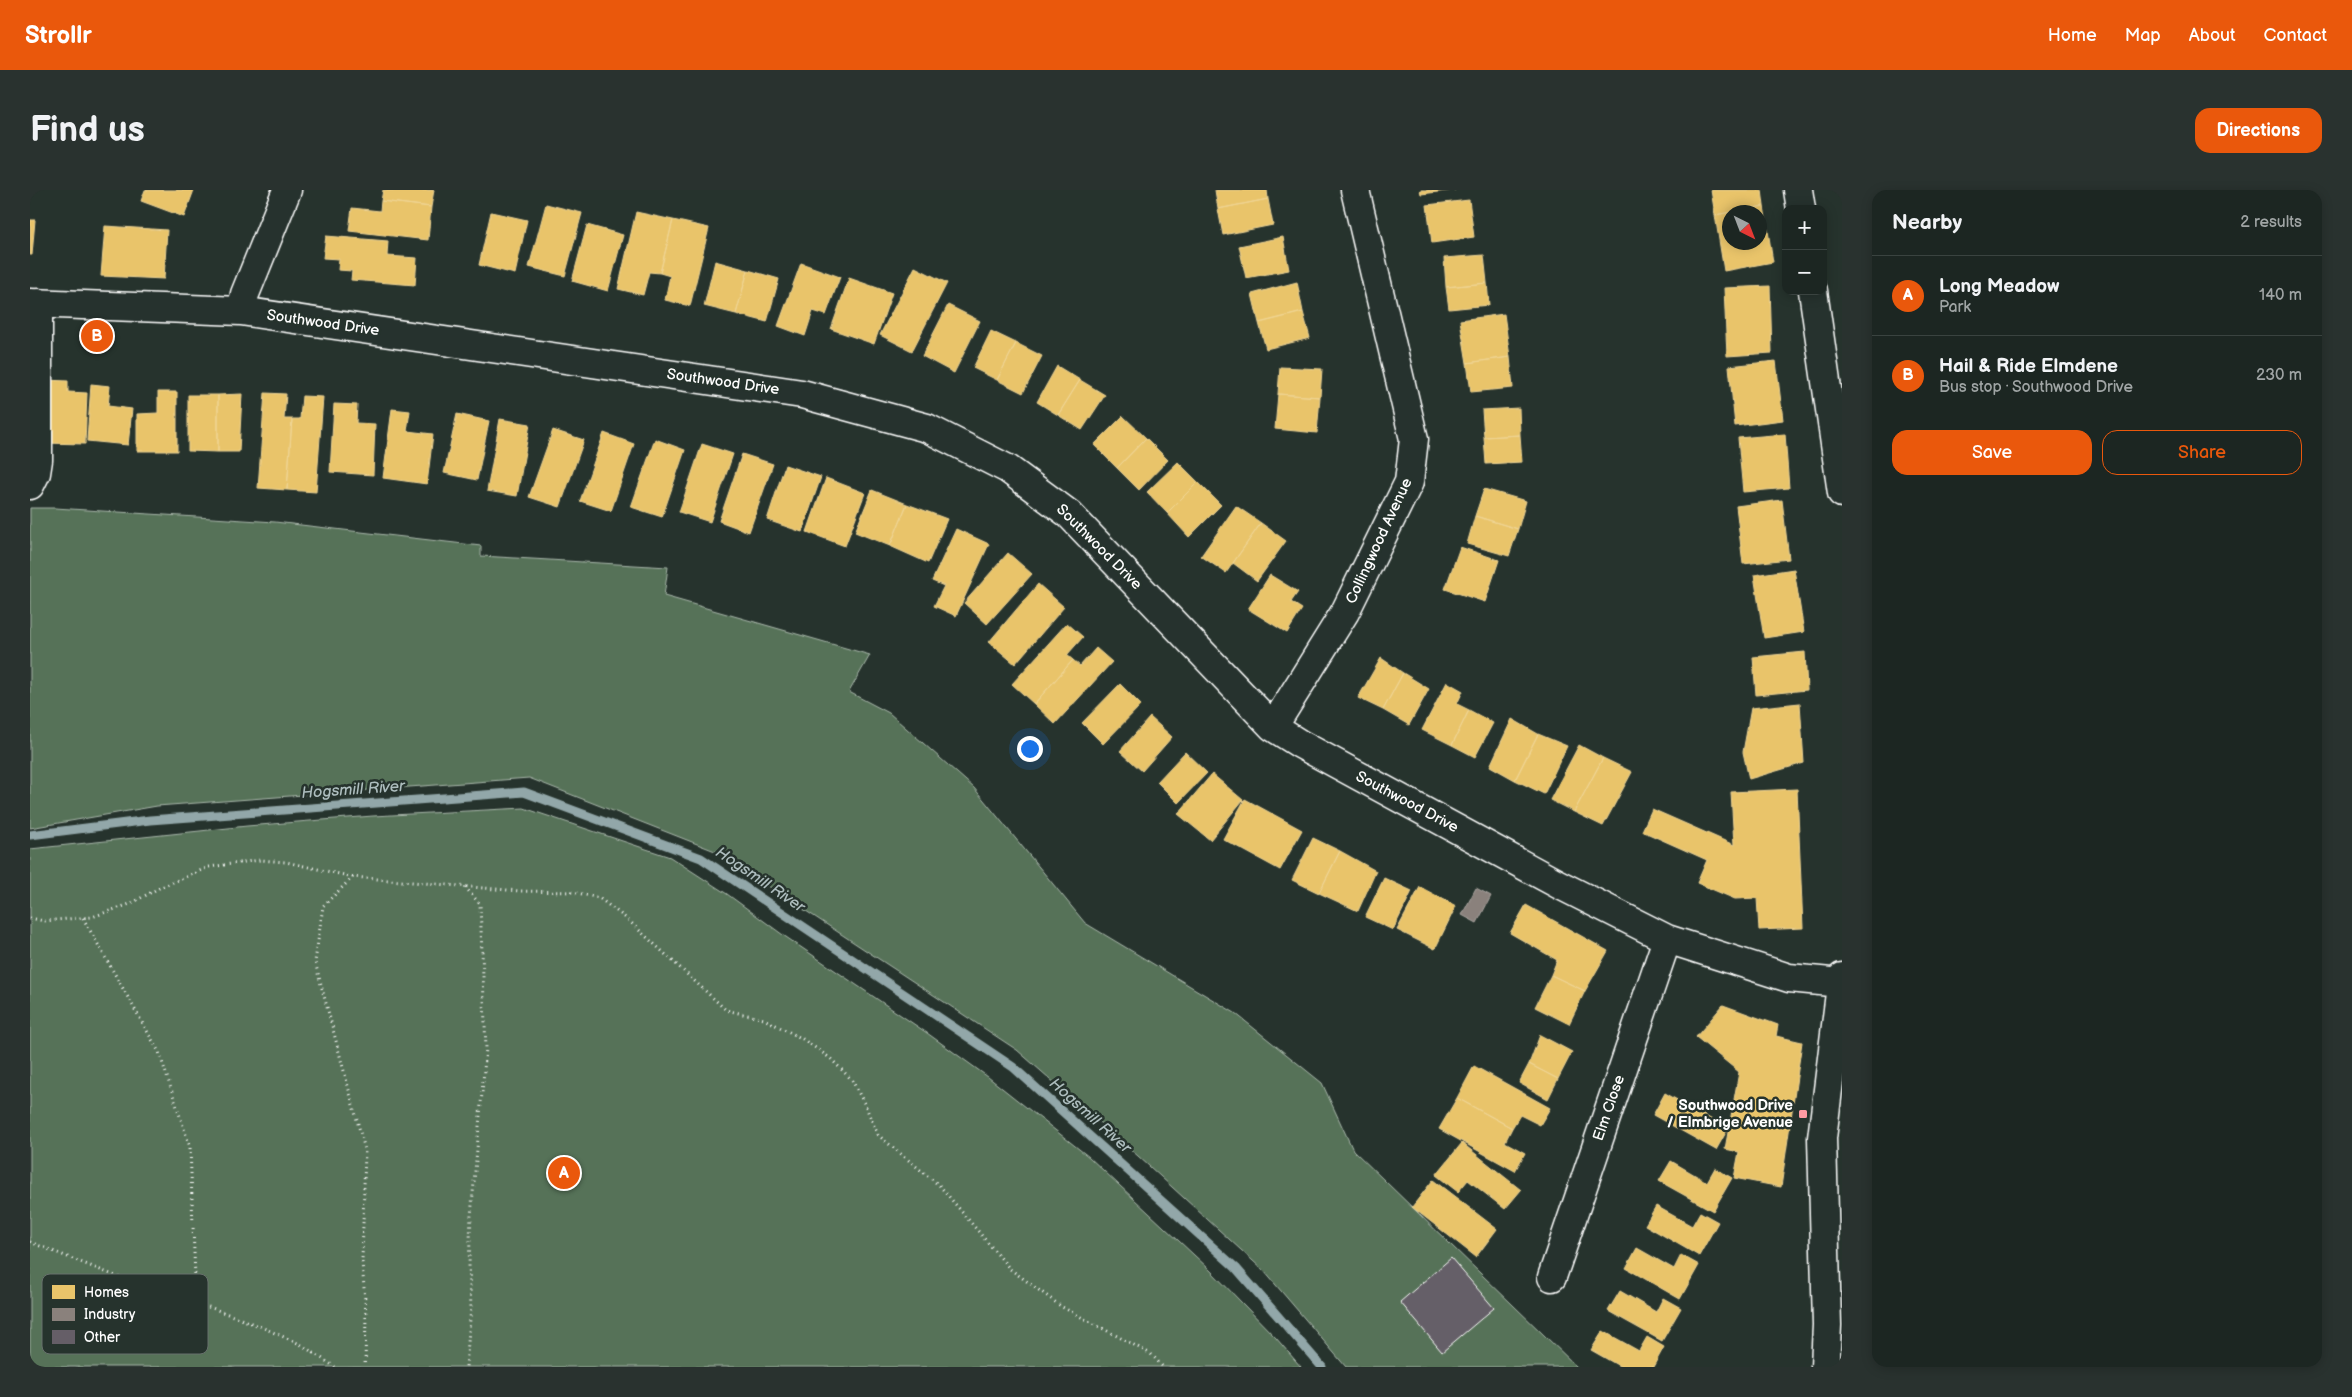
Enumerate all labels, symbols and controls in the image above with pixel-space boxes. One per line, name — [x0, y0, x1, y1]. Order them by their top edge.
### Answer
text: Strollr — [25, 21, 92, 50]
text: Home — [2048, 25, 2097, 46]
text: Map — [2125, 25, 2161, 46]
text: About — [2189, 25, 2236, 46]
text: Contact — [2264, 25, 2327, 46]
button: Directions — [2195, 108, 2322, 153]
text: Find us — [30, 109, 145, 152]
north arrow — [1722, 205, 1767, 250]
map controls — [1782, 205, 1827, 295]
button: + — [1782, 205, 1827, 250]
text: Nearby — [1892, 210, 1962, 235]
text: 2 results — [2240, 213, 2302, 232]
button: − — [1782, 250, 1827, 295]
text: Long Meadow — [1939, 275, 2060, 298]
text: A — [1903, 286, 1913, 305]
text: 140 m — [2259, 286, 2302, 305]
text: Park — [1939, 298, 1971, 317]
street label: Southwood Drive — [265, 306, 381, 340]
pin: B — [81, 317, 113, 355]
text: Hail & Ride Elmdene — [1939, 355, 2118, 378]
street label: Southwood Drive — [665, 365, 781, 399]
text: B — [1902, 366, 1914, 385]
text: 230 m — [2256, 366, 2302, 385]
text: Bus stop · Southwood Drive — [1939, 378, 2133, 397]
button: Save — [1892, 430, 2092, 475]
button: Share — [2102, 430, 2302, 475]
street label: Collingwood Avenue — [1342, 475, 1416, 607]
street label: Southwood Drive — [1052, 500, 1146, 594]
your location — [1017, 736, 1043, 762]
street label: Southwood Drive — [1352, 767, 1462, 837]
water label: Hogsmill River — [301, 777, 407, 803]
water label: Hogsmill River — [712, 843, 809, 918]
street label: Elm Close — [1589, 1072, 1629, 1143]
water label: Hogsmill River — [1045, 1074, 1136, 1159]
place label: Southwood Drive / Elmbrige Avenue — [1667, 1096, 1793, 1132]
marker: Southwood Drive / Elmbrige Avenue — [1797, 1108, 1809, 1120]
pin: A — [548, 1154, 580, 1192]
legend — [42, 1274, 208, 1354]
text: Homes — [84, 1284, 129, 1301]
text: Industry — [84, 1306, 136, 1323]
text: Other — [84, 1329, 121, 1346]

